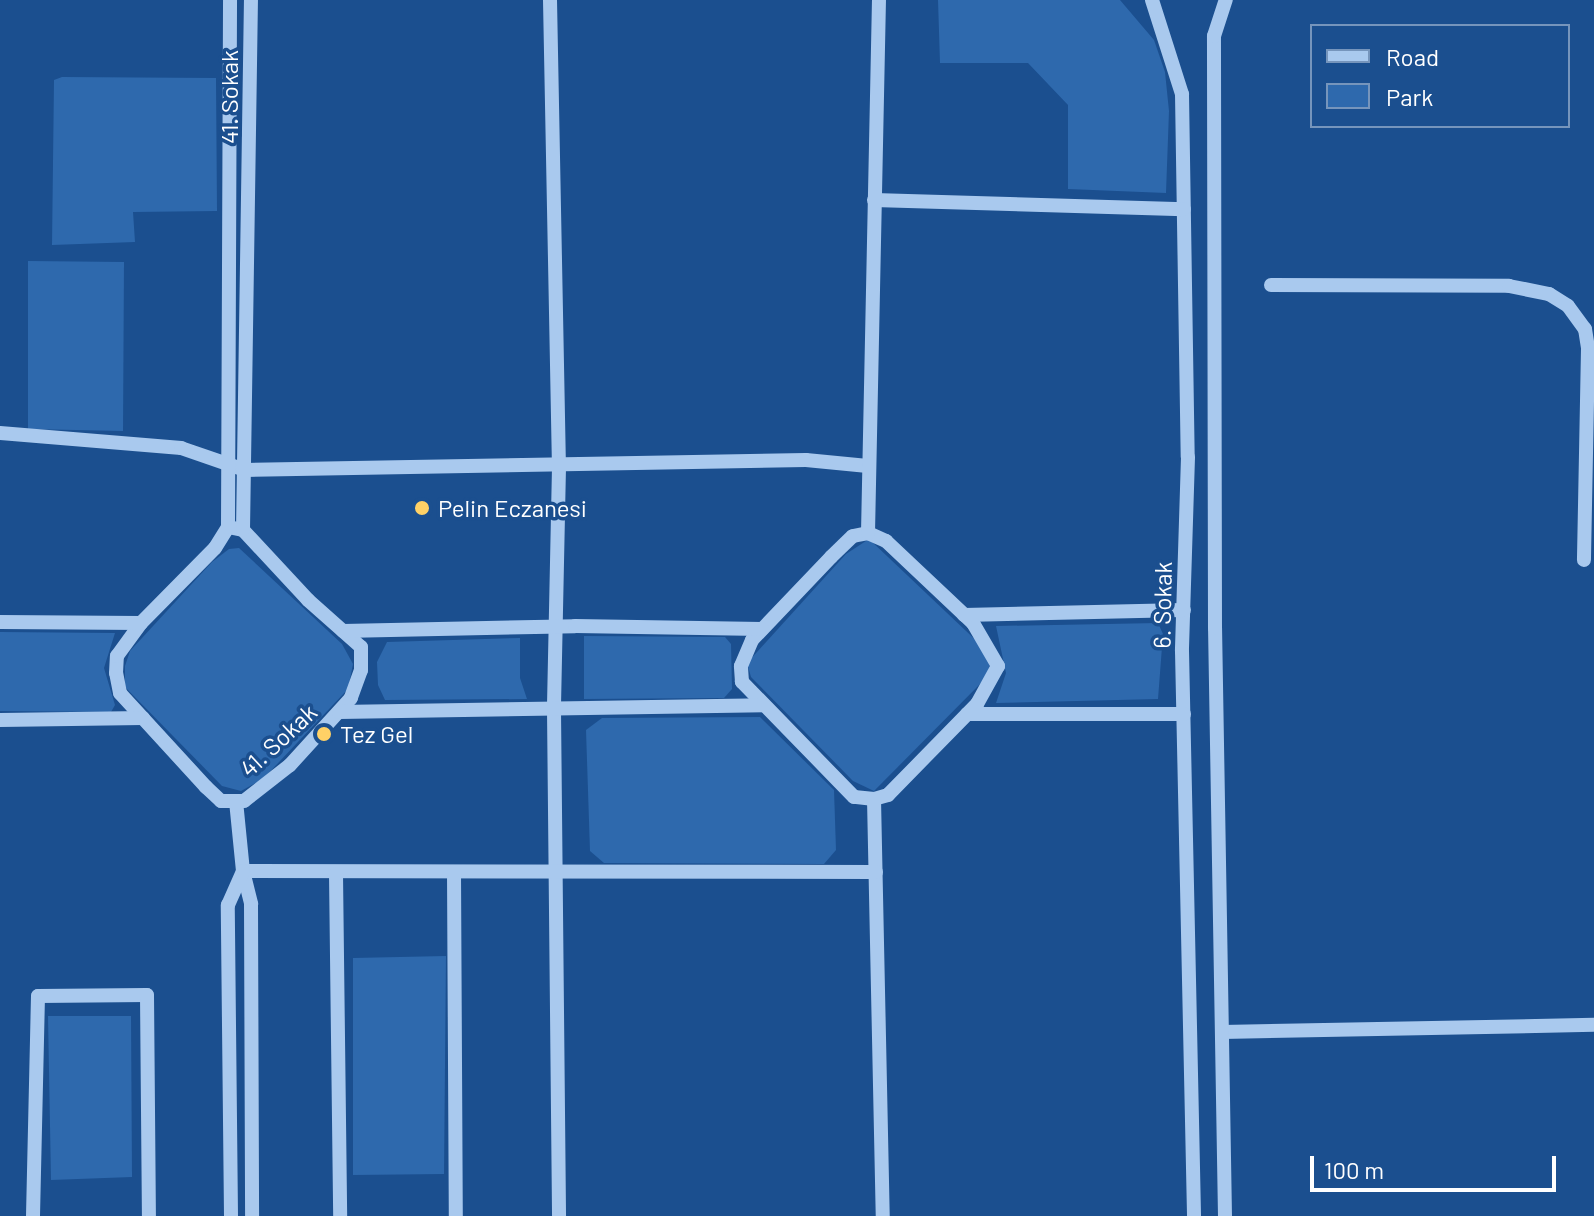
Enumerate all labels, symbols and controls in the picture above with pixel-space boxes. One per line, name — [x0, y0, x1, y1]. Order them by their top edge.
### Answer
legend — [1310, 24, 1570, 128]
text: Road — [1386, 42, 1439, 71]
street label: 41. Sokak — [215, 50, 243, 144]
text: Park — [1386, 82, 1433, 111]
place label: Pelin Eczanesi — [438, 494, 587, 522]
marker: Pelin Eczanesi — [413, 499, 431, 517]
street label: 6. Sokak — [1147, 561, 1177, 649]
street label: 41. Sokak — [234, 697, 322, 783]
place label: Tez Gel — [340, 720, 413, 748]
marker: Tez Gel — [315, 725, 333, 743]
scale bar — [1314, 1140, 1560, 1190]
text: 100 m — [1324, 1155, 1384, 1184]

